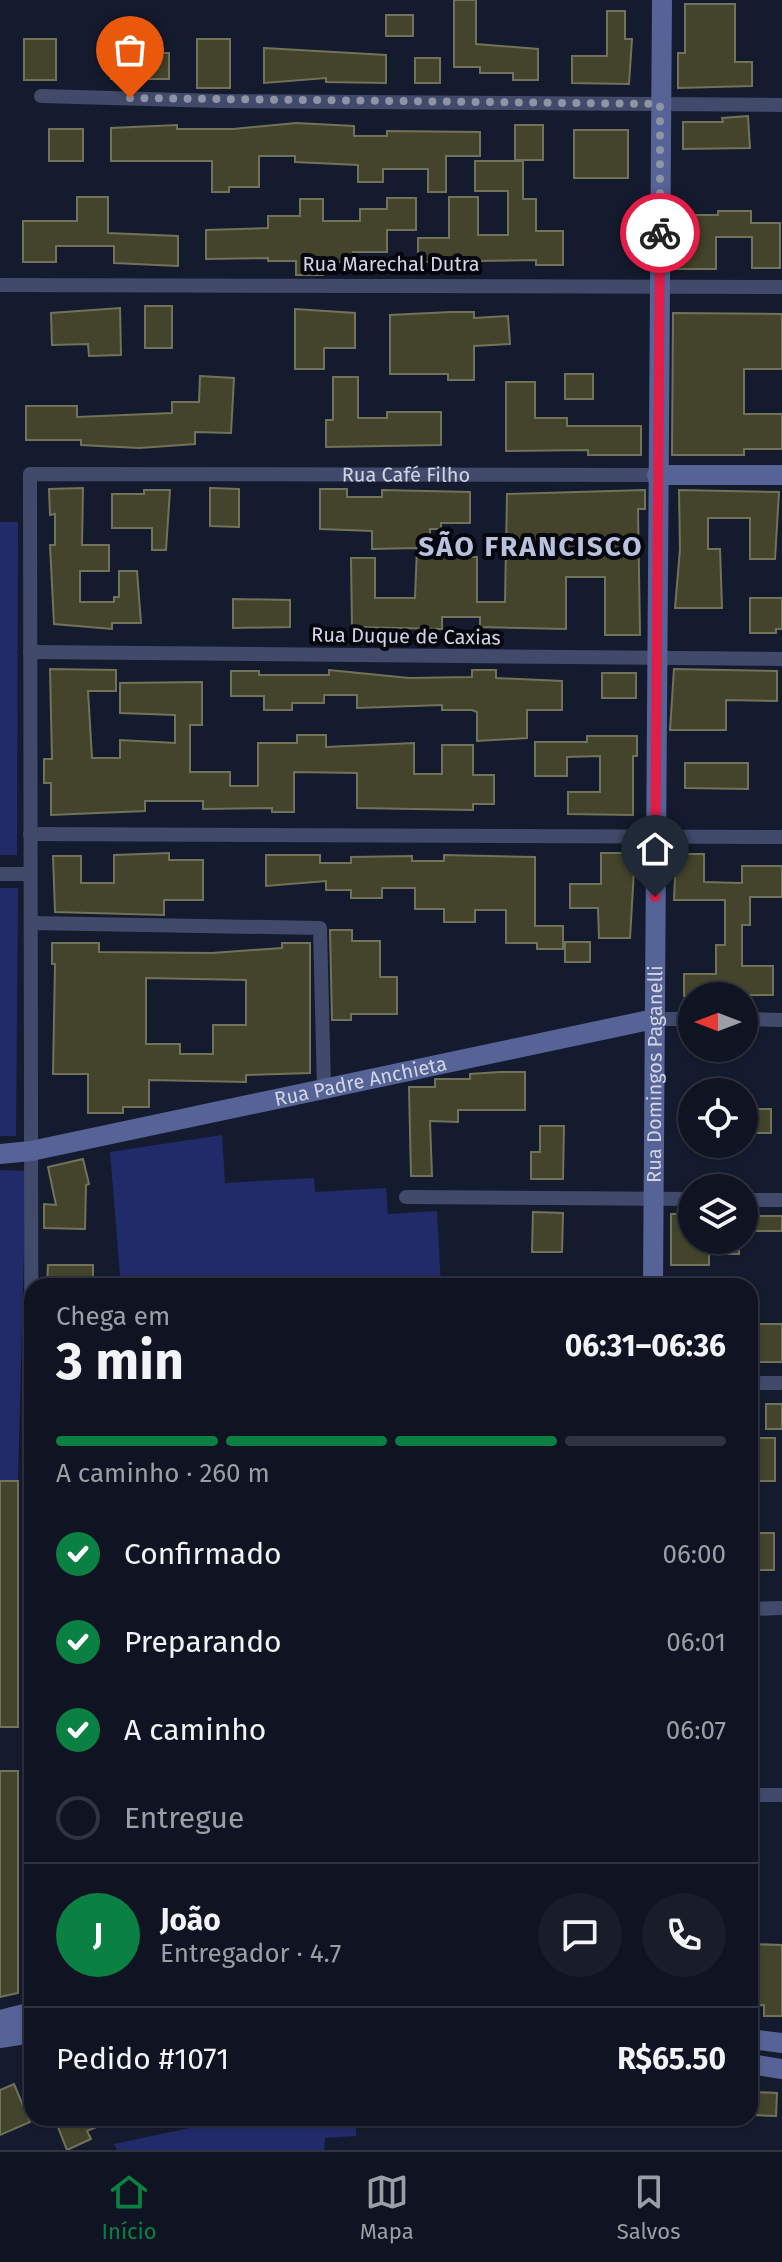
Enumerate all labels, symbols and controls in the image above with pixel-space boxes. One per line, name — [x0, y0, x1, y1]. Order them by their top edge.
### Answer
pin — [96, 16, 164, 98]
icon: bag — [108, 28, 152, 72]
courier — [620, 193, 700, 273]
icon: bike — [638, 211, 682, 255]
street label: Rua Marechal Dutra — [302, 252, 480, 276]
street label: Rua Café Filho — [342, 462, 470, 487]
district label: SÃO FRANCISCO — [418, 530, 644, 563]
street label: Rua Duque de Caxias — [311, 622, 501, 650]
pin — [621, 815, 689, 897]
icon: home — [633, 827, 677, 871]
street label: Rua Domingos Paganelli — [642, 965, 667, 1183]
north arrow — [678, 982, 758, 1062]
map controls — [678, 982, 758, 1254]
street label: Rua Padre Anchieta — [272, 1051, 449, 1111]
button: locate — [678, 1078, 758, 1158]
button: layers — [678, 1174, 758, 1254]
text: Chega em — [56, 1301, 170, 1332]
text: 06:31–06:36 — [565, 1328, 726, 1364]
text: 3 min — [56, 1330, 184, 1393]
text: A caminho · 260 m — [56, 1458, 270, 1489]
icon: check — [56, 1532, 100, 1576]
text: Confirmado — [124, 1536, 282, 1572]
text: 06:00 — [662, 1539, 726, 1570]
icon: check — [56, 1620, 100, 1664]
text: Preparando — [124, 1624, 282, 1660]
text: 06:01 — [666, 1627, 726, 1658]
icon: check — [56, 1708, 100, 1752]
text: A caminho — [124, 1712, 266, 1748]
text: 06:07 — [666, 1715, 726, 1746]
text: Entregue — [124, 1800, 244, 1836]
button: chat — [538, 1893, 622, 1977]
button: phone — [642, 1893, 726, 1977]
text: João — [160, 1902, 221, 1938]
text: J — [93, 1917, 103, 1953]
text: Entregador · 4.7 — [160, 1938, 341, 1969]
text: Pedido #1071 — [56, 2041, 229, 2077]
text: R$65.50 — [617, 2041, 726, 2077]
tab: Início — [102, 2170, 157, 2245]
tab: Mapa — [360, 2170, 414, 2245]
tab: Salvos — [617, 2170, 680, 2245]

